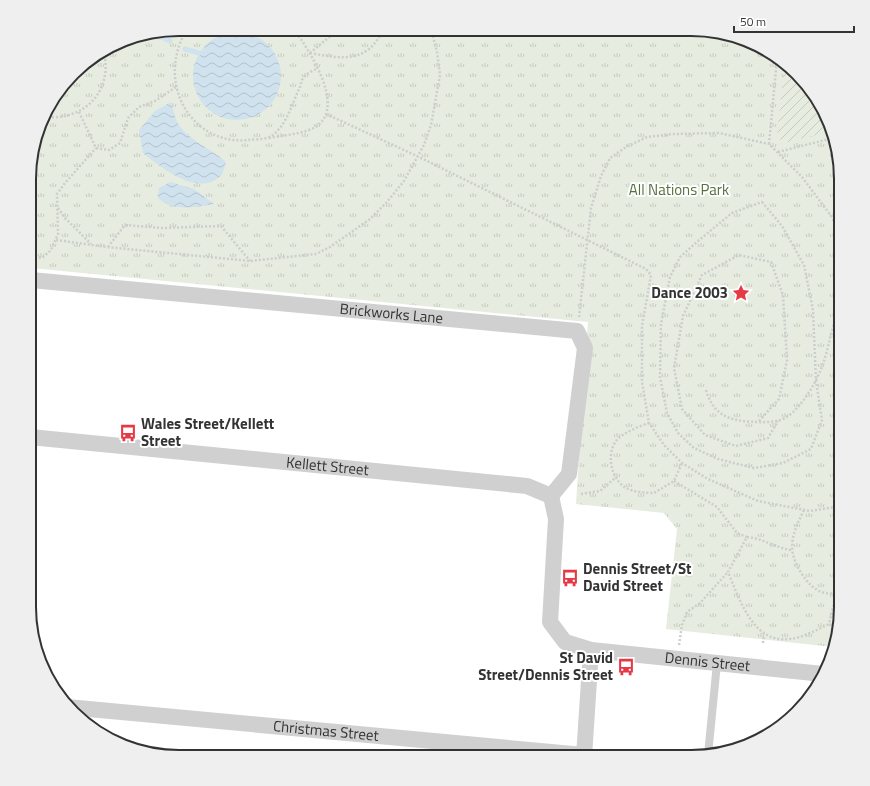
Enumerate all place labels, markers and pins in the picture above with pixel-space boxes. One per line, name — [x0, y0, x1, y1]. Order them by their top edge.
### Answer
place label: Dance 2003 — [651, 281, 728, 304]
place icon: Dance 2003 — [731, 283, 751, 303]
place label: Wales Street/Kellett Street — [141, 412, 275, 452]
bus stop icon: Wales Street/Kellett Street — [118, 423, 138, 443]
place label: Dennis Street/St David Street — [583, 557, 692, 597]
bus stop icon: Dennis Street/St David Street — [560, 568, 580, 588]
place label: St David Street/Dennis Street — [478, 646, 614, 686]
bus stop icon: St David Street/Dennis Street — [616, 657, 636, 677]

